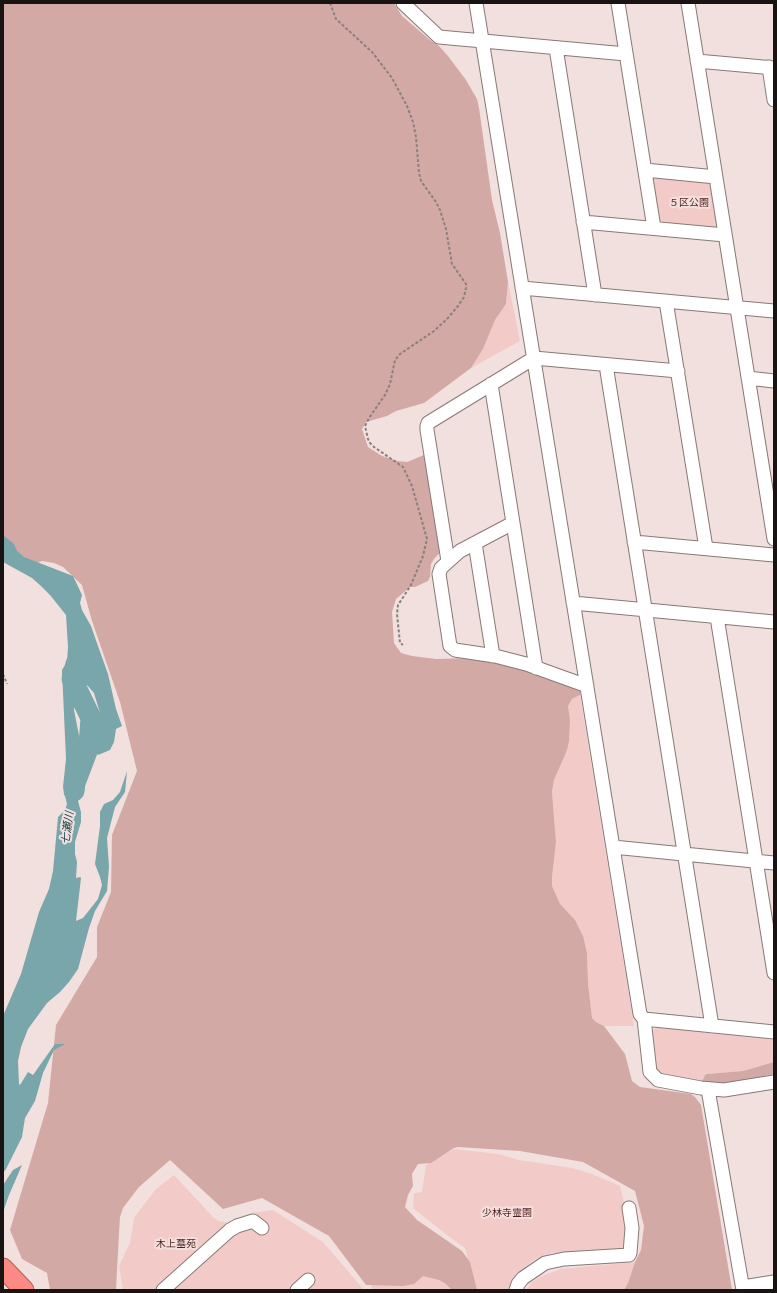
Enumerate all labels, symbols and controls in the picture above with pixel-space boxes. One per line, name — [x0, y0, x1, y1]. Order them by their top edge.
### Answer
park label: ５区公園 — [669, 197, 709, 209]
water label: 七瀬川 — [59, 811, 77, 845]
park label: 少林寺霊園 — [482, 1207, 532, 1219]
park label: 木上墓苑 — [156, 1238, 196, 1250]

